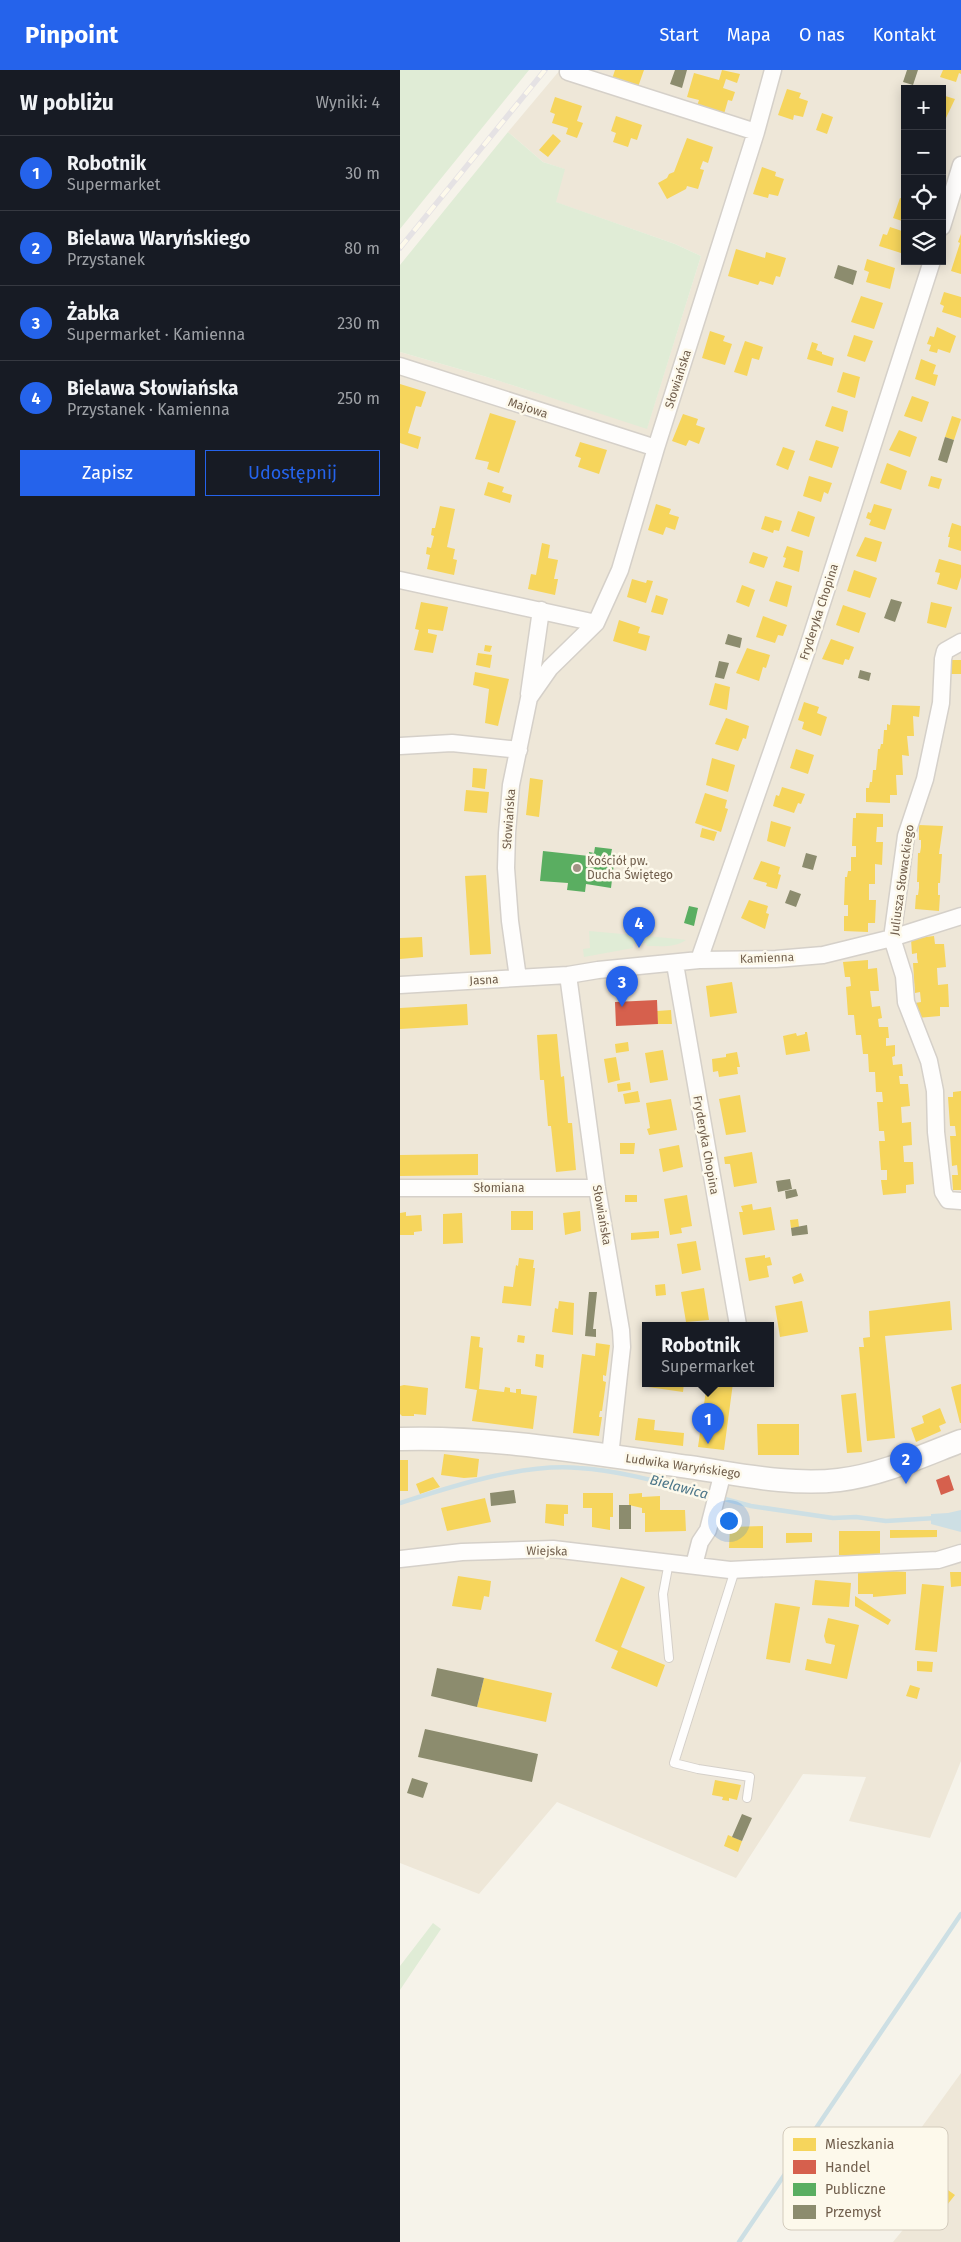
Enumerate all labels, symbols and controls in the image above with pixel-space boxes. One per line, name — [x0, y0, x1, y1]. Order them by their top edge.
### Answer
text: Pinpoint — [25, 21, 118, 49]
text: Start — [659, 24, 699, 46]
text: Mapa — [727, 24, 771, 46]
text: O nas — [799, 24, 845, 46]
text: Kontakt — [873, 24, 936, 46]
map controls — [901, 85, 946, 265]
button: + — [901, 85, 946, 130]
text: W pobliżu — [20, 90, 114, 116]
text: Wyniki: 4 — [316, 93, 380, 112]
button: − — [901, 130, 946, 175]
text: Robotnik — [67, 152, 146, 175]
text: 1 — [32, 164, 40, 183]
text: 30 m — [345, 164, 380, 183]
text: Supermarket — [67, 175, 161, 194]
button: locate — [901, 175, 946, 220]
button: layers — [901, 220, 946, 265]
text: Bielawa Waryńskiego — [67, 227, 250, 250]
text: 2 — [32, 239, 40, 258]
text: 80 m — [344, 239, 380, 258]
text: Przystanek — [67, 250, 145, 269]
text: Żabka — [67, 302, 119, 325]
text: 3 — [32, 314, 40, 333]
text: 230 m — [337, 314, 380, 333]
text: Supermarket · Kamienna — [67, 325, 245, 344]
street label: Słowiańska — [662, 348, 694, 410]
text: Bielawa Słowiańska — [67, 377, 239, 400]
text: 4 — [31, 389, 41, 408]
text: 250 m — [337, 389, 380, 408]
street label: Majowa — [506, 395, 550, 421]
text: Przystanek · Kamienna — [67, 400, 230, 419]
button: Zapisz — [20, 450, 195, 496]
button: Udostępnij — [205, 450, 380, 496]
street label: Fryderyka Chopina — [797, 562, 841, 662]
street label: Słowiańska — [500, 788, 518, 850]
street label: Juliusza Słowackiego — [887, 824, 917, 936]
place label: Kościół pw. Ducha Świętego — [587, 854, 673, 882]
marker: Kościół pw. Ducha Świętego — [571, 862, 583, 874]
pin: 4 — [623, 907, 655, 948]
street label: Kamienna — [740, 950, 794, 966]
pin: 3 — [606, 966, 638, 1007]
street label: Jasna — [469, 972, 499, 988]
street label: Fryderyka Chopina — [690, 1094, 722, 1196]
street label: Słomiana — [474, 1181, 524, 1195]
street label: Słowiańska — [590, 1184, 614, 1246]
popup — [642, 1322, 774, 1387]
text: Robotnik — [661, 1334, 740, 1357]
text: Supermarket — [661, 1357, 755, 1376]
pin: 1 — [692, 1403, 724, 1444]
pin: 2 — [890, 1443, 922, 1484]
street label: Ludwika Waryńskiego — [625, 1451, 741, 1481]
water label: Bielawica — [648, 1471, 710, 1503]
your location — [716, 1508, 742, 1534]
street label: Wiejska — [526, 1544, 568, 1558]
legend — [783, 2127, 948, 2230]
text: Mieszkania — [825, 2136, 894, 2153]
text: Handel — [825, 2159, 870, 2176]
text: Publiczne — [825, 2181, 886, 2198]
text: Przemysł — [825, 2204, 882, 2221]

